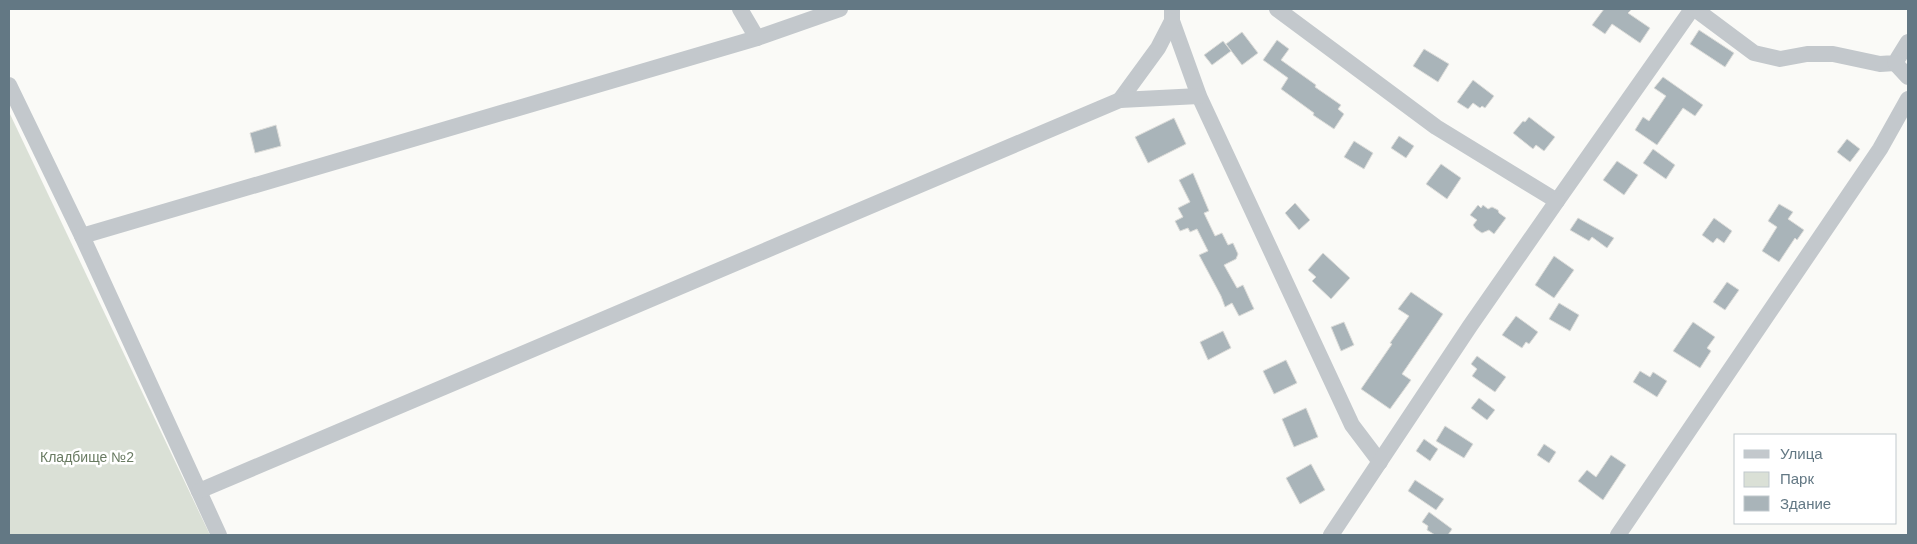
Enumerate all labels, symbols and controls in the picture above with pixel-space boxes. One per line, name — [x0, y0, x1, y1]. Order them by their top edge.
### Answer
legend — [1734, 434, 1897, 524]
text: Улица — [1780, 445, 1823, 462]
park label: Кладбище №2 — [40, 449, 134, 465]
text: Парк — [1780, 470, 1814, 487]
text: Здание — [1780, 495, 1831, 512]

